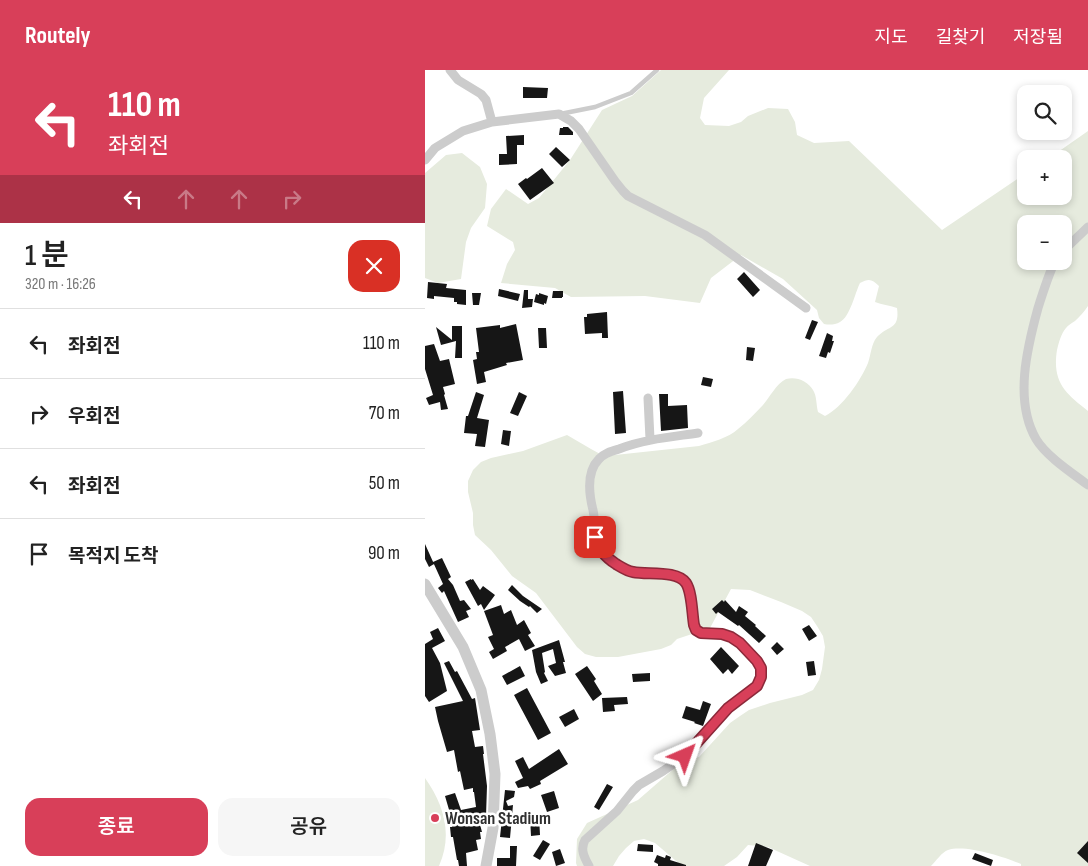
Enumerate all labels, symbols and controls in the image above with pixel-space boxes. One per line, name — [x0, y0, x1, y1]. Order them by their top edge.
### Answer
text: Routely — [25, 21, 90, 50]
text: 지도 — [875, 27, 908, 48]
text: 길찾기 — [936, 27, 985, 48]
text: 저장됨 — [1013, 27, 1063, 48]
text: 110 m — [108, 84, 181, 127]
map controls — [1017, 85, 1072, 270]
button: search — [1017, 85, 1072, 140]
icon: left — [25, 90, 90, 155]
text: 좌회전 — [108, 133, 169, 160]
button: + — [1017, 150, 1072, 205]
icon: left — [119, 185, 147, 213]
icon: ahead — [172, 185, 200, 213]
icon: ahead — [225, 185, 253, 213]
icon: right — [278, 185, 306, 213]
button: − — [1017, 215, 1072, 270]
text: 1 분 — [25, 238, 69, 274]
button: close — [348, 240, 400, 292]
text: 320 m · 16:26 — [25, 275, 96, 294]
icon: left — [25, 330, 53, 358]
text: 110 m — [363, 332, 400, 355]
text: 좌회전 — [68, 335, 120, 358]
icon: right — [25, 400, 53, 428]
text: 70 m — [369, 402, 400, 425]
text: 우회전 — [68, 405, 120, 428]
icon: left — [25, 470, 53, 498]
text: 50 m — [369, 472, 400, 495]
text: 좌회전 — [68, 475, 120, 498]
pin — [574, 516, 616, 558]
icon: arrive — [581, 523, 609, 551]
icon: arrive — [25, 540, 53, 568]
text: 90 m — [368, 542, 400, 565]
text: 목적지 도착 — [68, 545, 158, 568]
position arrow — [658, 729, 710, 781]
button: 종료 — [25, 798, 208, 856]
button: 공유 — [218, 798, 400, 856]
place label: Wonsan Stadium — [445, 808, 551, 829]
marker: Wonsan Stadium — [429, 812, 441, 824]

